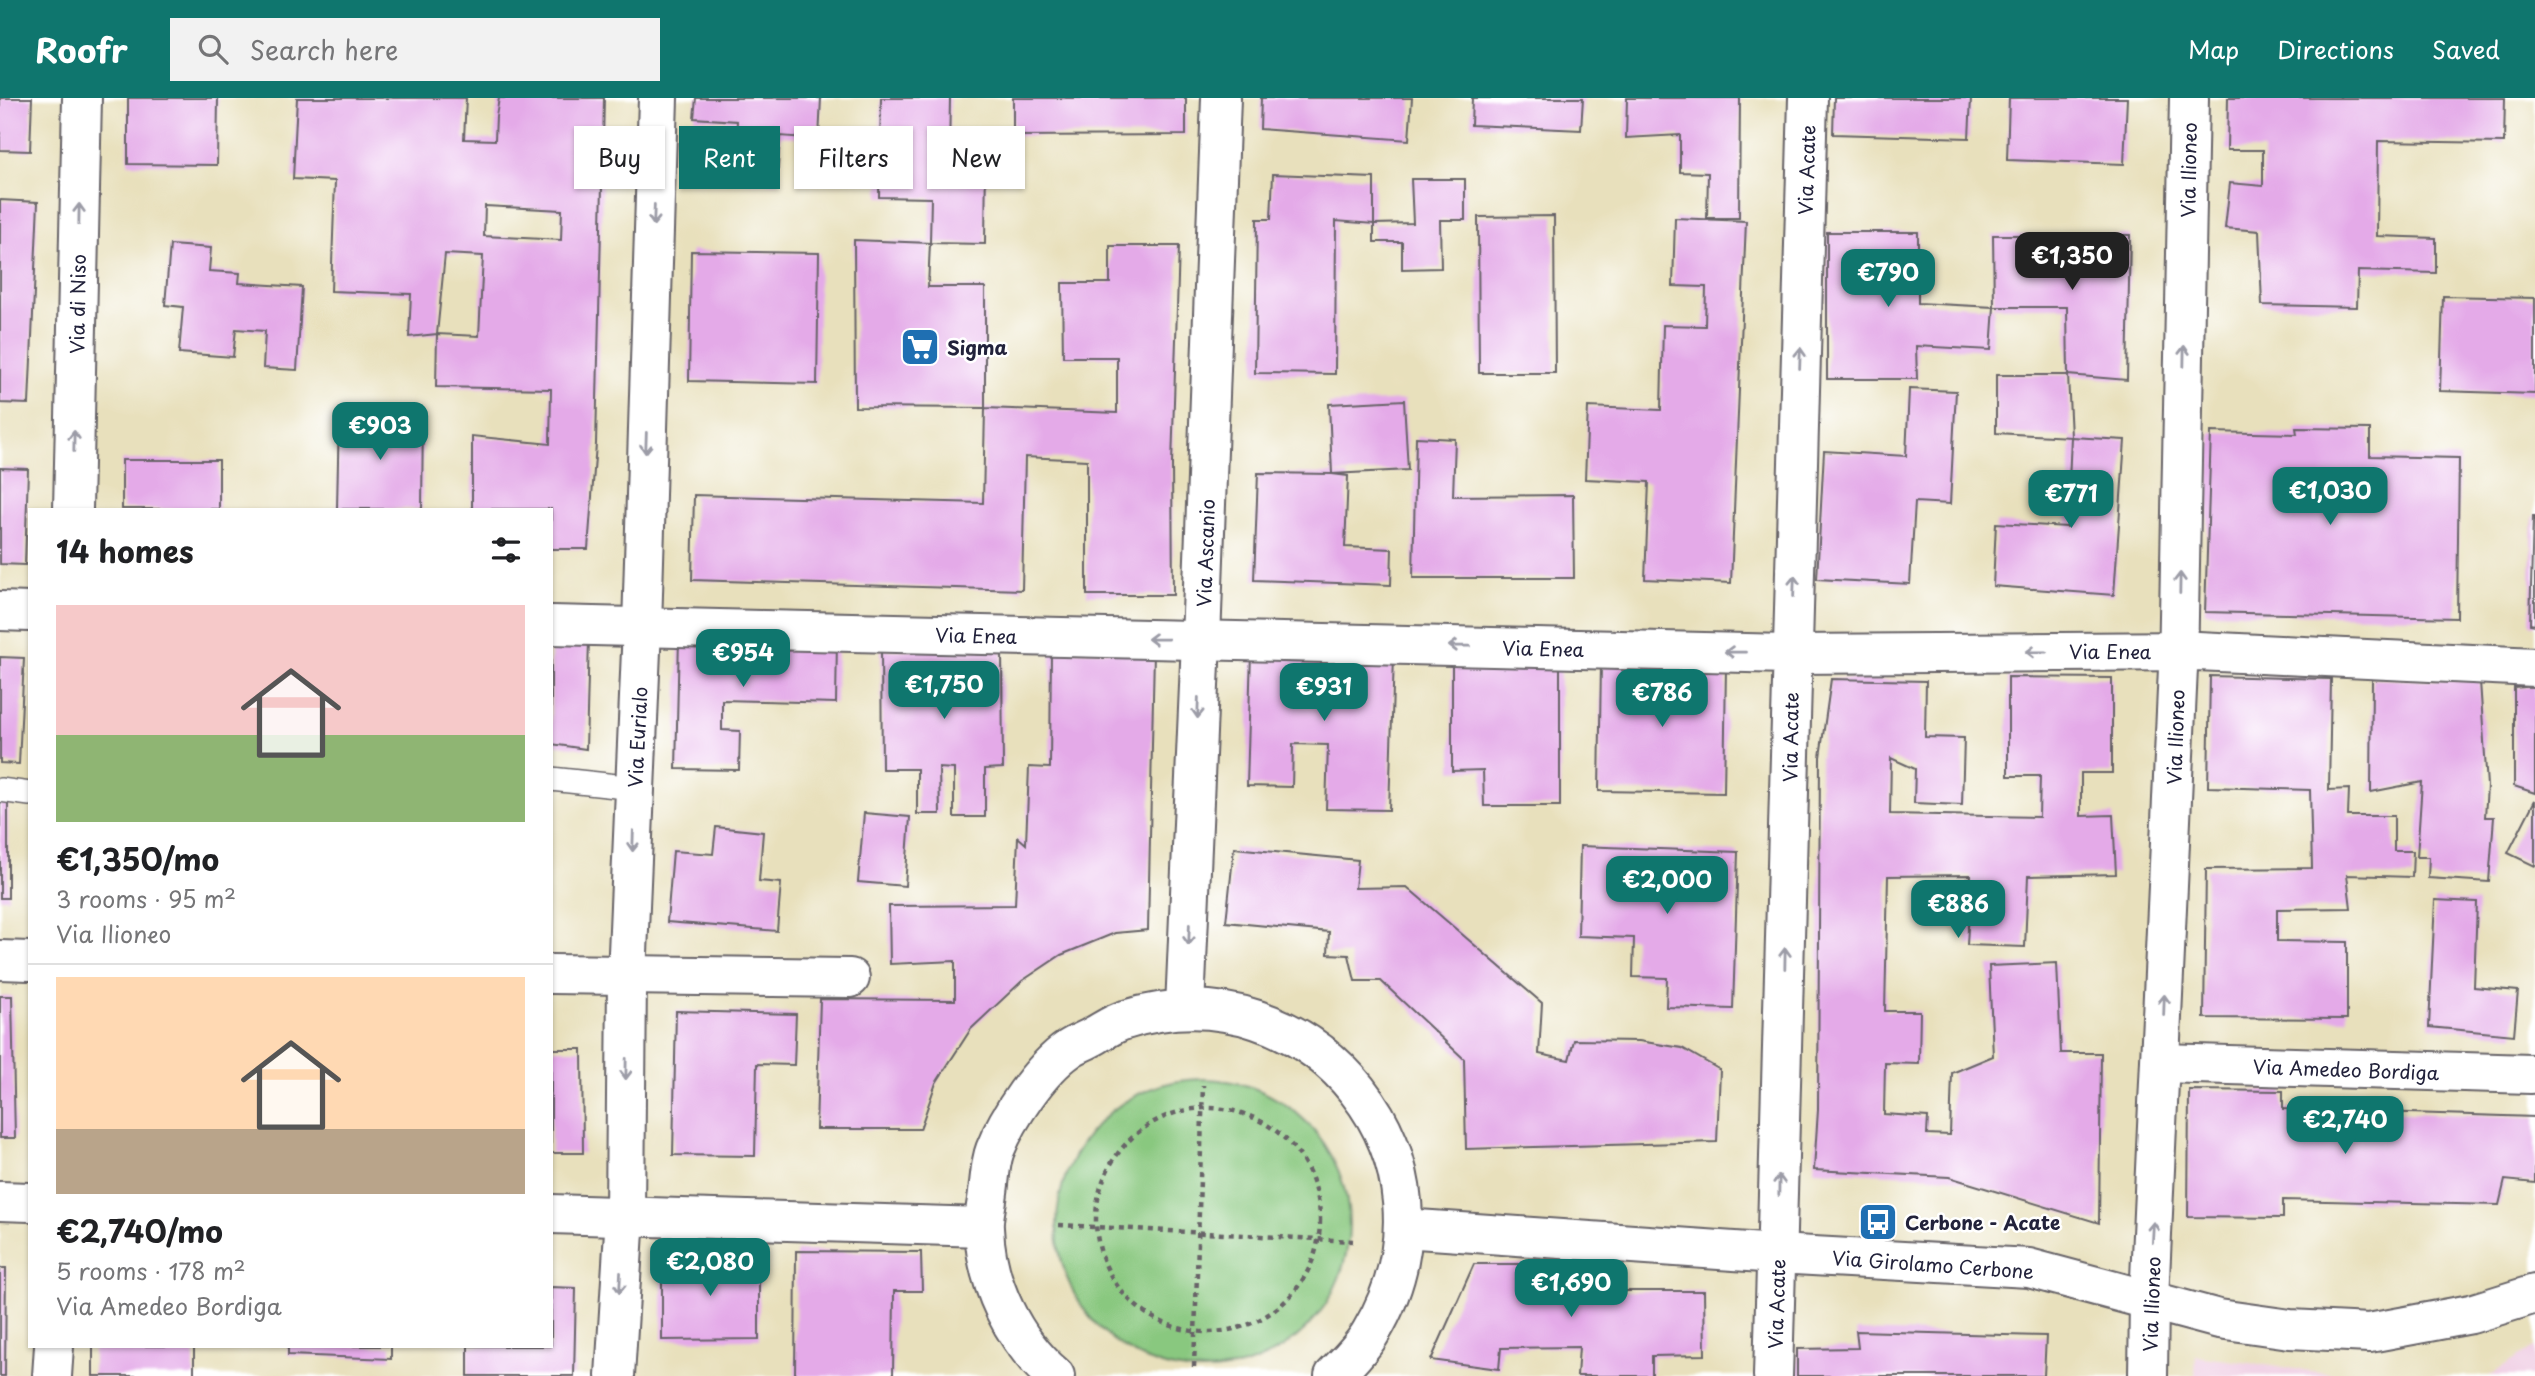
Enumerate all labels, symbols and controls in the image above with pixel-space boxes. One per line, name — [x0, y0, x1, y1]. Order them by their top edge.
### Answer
search box — [170, 18, 660, 81]
text: Roofr — [35, 24, 128, 74]
icon: search — [194, 30, 232, 68]
text: Search here — [250, 30, 398, 69]
text: Map — [2188, 31, 2239, 67]
text: Directions — [2277, 31, 2394, 67]
text: Saved — [2432, 31, 2500, 67]
street label: Via Ilioneo — [2173, 122, 2203, 218]
street label: Via Acate — [1790, 124, 1822, 216]
chip: Buy — [574, 126, 665, 189]
chip: Rent — [679, 126, 780, 189]
chip: Filters — [794, 126, 913, 189]
chip: New — [927, 126, 1025, 189]
one-way arrow — [72, 202, 86, 225]
one-way arrow — [647, 203, 660, 226]
pin: €1,350 — [2015, 232, 2129, 292]
text: €1,350 — [2031, 237, 2113, 272]
pin: €790 — [1847, 250, 1929, 309]
street label: Via di Niso — [62, 254, 92, 354]
text: €790 — [1857, 254, 1919, 289]
supermarket icon: Sigma — [899, 326, 941, 368]
place label: Sigma — [947, 333, 1007, 361]
one-way arrow — [2178, 345, 2191, 368]
one-way arrow — [1794, 347, 1807, 370]
pin: €903 — [339, 402, 421, 462]
text: €903 — [348, 407, 412, 442]
one-way arrow — [67, 430, 81, 453]
one-way arrow — [639, 431, 653, 454]
pin: €1,030 — [2273, 468, 2387, 527]
pin: €771 — [2030, 470, 2112, 530]
text: €1,030 — [2289, 472, 2372, 507]
text: €771 — [2044, 475, 2098, 510]
street label: Via Ascanio — [1189, 498, 1221, 608]
text: 14 homes — [56, 528, 194, 573]
icon: filters — [487, 531, 525, 569]
one-way arrow — [2173, 572, 2187, 595]
one-way arrow — [1787, 574, 1801, 597]
street label: Via Enea — [935, 620, 1018, 650]
pin: €954 — [702, 630, 784, 689]
one-way arrow — [1147, 632, 1170, 646]
street label: Via Enea — [1502, 633, 1585, 663]
text: €954 — [712, 634, 774, 669]
street label: Via Enea — [2069, 637, 2151, 665]
one-way arrow — [1447, 640, 1470, 653]
one-way arrow — [2025, 645, 2048, 659]
one-way arrow — [1724, 646, 1747, 659]
icon: home — [228, 650, 354, 776]
pin: €1,750 — [887, 662, 1001, 721]
pin: €931 — [1283, 664, 1365, 723]
text: €1,750 — [904, 666, 984, 701]
text: €931 — [1296, 668, 1352, 703]
pin: €786 — [1621, 670, 1703, 729]
text: €786 — [1632, 674, 1692, 709]
street label: Via Eurialo — [620, 686, 654, 788]
street label: Via Ilioneo — [2159, 689, 2191, 785]
street label: Via Acate — [1775, 692, 1805, 782]
one-way arrow — [1192, 696, 1205, 719]
one-way arrow — [626, 830, 639, 853]
text: €1,350/mo — [56, 836, 219, 881]
pin: €2,000 — [1610, 856, 1724, 916]
text: €2,000 — [1622, 861, 1712, 896]
pin: €886 — [1917, 880, 1999, 940]
text: 3 rooms · 95 m² — [56, 881, 236, 916]
text: €886 — [1927, 885, 1989, 920]
text: Via Ilioneo — [56, 916, 171, 951]
one-way arrow — [1182, 923, 1195, 946]
one-way arrow — [1778, 947, 1791, 970]
one-way arrow — [2158, 994, 2171, 1017]
icon: home — [228, 1022, 354, 1148]
street label: Via Amedeo Bordiga — [2252, 1052, 2440, 1086]
one-way arrow — [619, 1057, 633, 1080]
pin: €2,740 — [2288, 1096, 2402, 1156]
text: €2,740 — [2303, 1101, 2387, 1136]
one-way arrow — [1772, 1174, 1786, 1197]
bus stop icon: Cerbone - Acate — [1857, 1201, 1899, 1243]
text: €2,740/mo — [56, 1208, 223, 1253]
place label: Cerbone - Acate — [1905, 1208, 2060, 1236]
one-way arrow — [2147, 1221, 2160, 1244]
pin: €2,080 — [653, 1238, 767, 1298]
text: €2,080 — [666, 1243, 754, 1278]
street label: Via Girolamo Cerbone — [1831, 1243, 2035, 1285]
text: 5 rooms · 178 m² — [56, 1253, 246, 1288]
street label: Via Ilioneo — [2135, 1256, 2167, 1352]
street label: Via Acate — [1760, 1258, 1792, 1350]
pin: €1,690 — [1514, 1260, 1628, 1319]
text: €1,690 — [1531, 1264, 1611, 1299]
one-way arrow — [614, 1271, 627, 1294]
text: Via Amedeo Bordiga — [56, 1288, 282, 1323]

